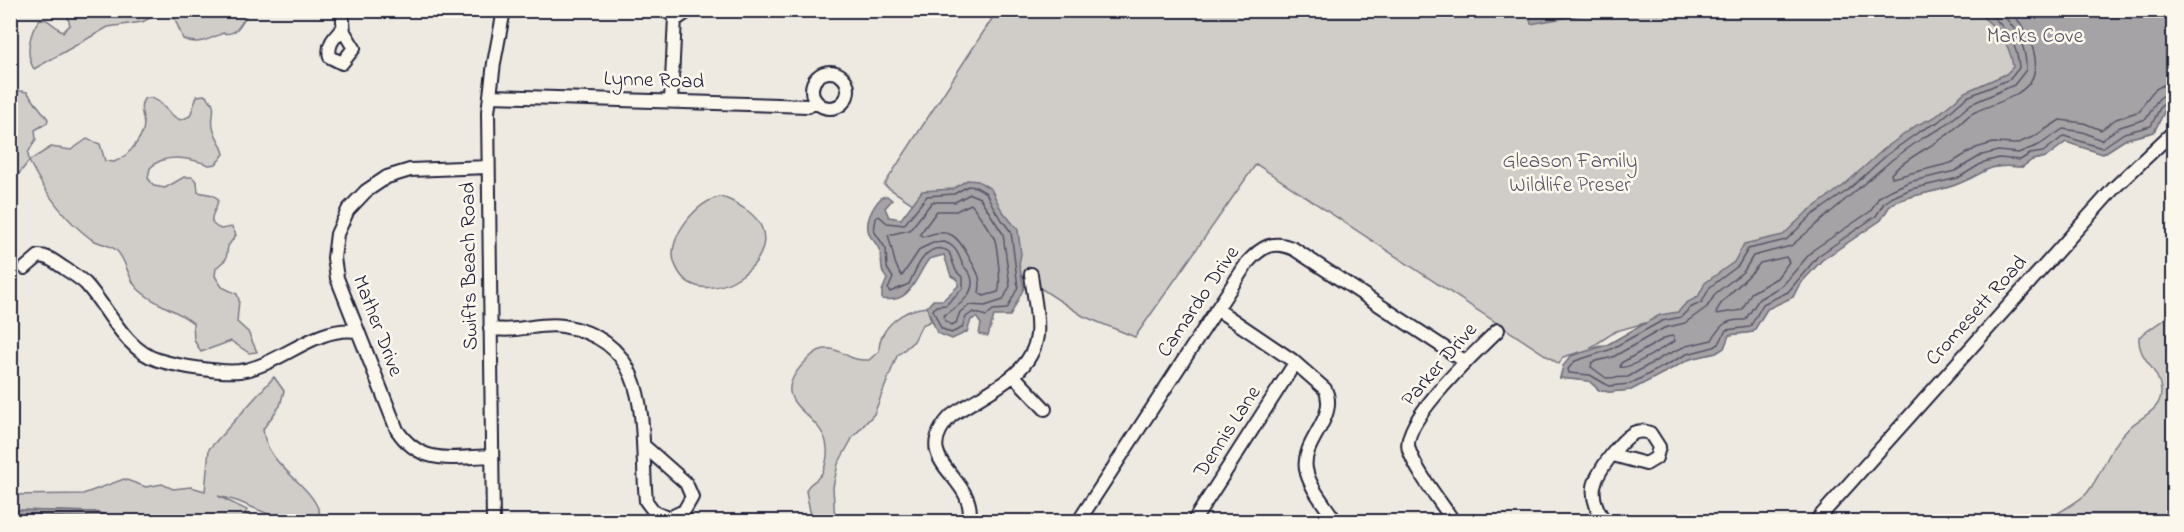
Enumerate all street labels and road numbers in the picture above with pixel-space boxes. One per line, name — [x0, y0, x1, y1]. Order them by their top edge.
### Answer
street label: Lynne Road — [603, 64, 705, 100]
street label: Swifts Beach Road — [454, 182, 486, 350]
street label: Camardo Drive — [1151, 240, 1248, 364]
street label: Cromesett Road — [1919, 249, 2035, 373]
street label: Mather Drive — [344, 271, 410, 381]
street label: Parker Drive — [1395, 316, 1485, 414]
street label: Dennis Lane — [1187, 380, 1269, 485]

